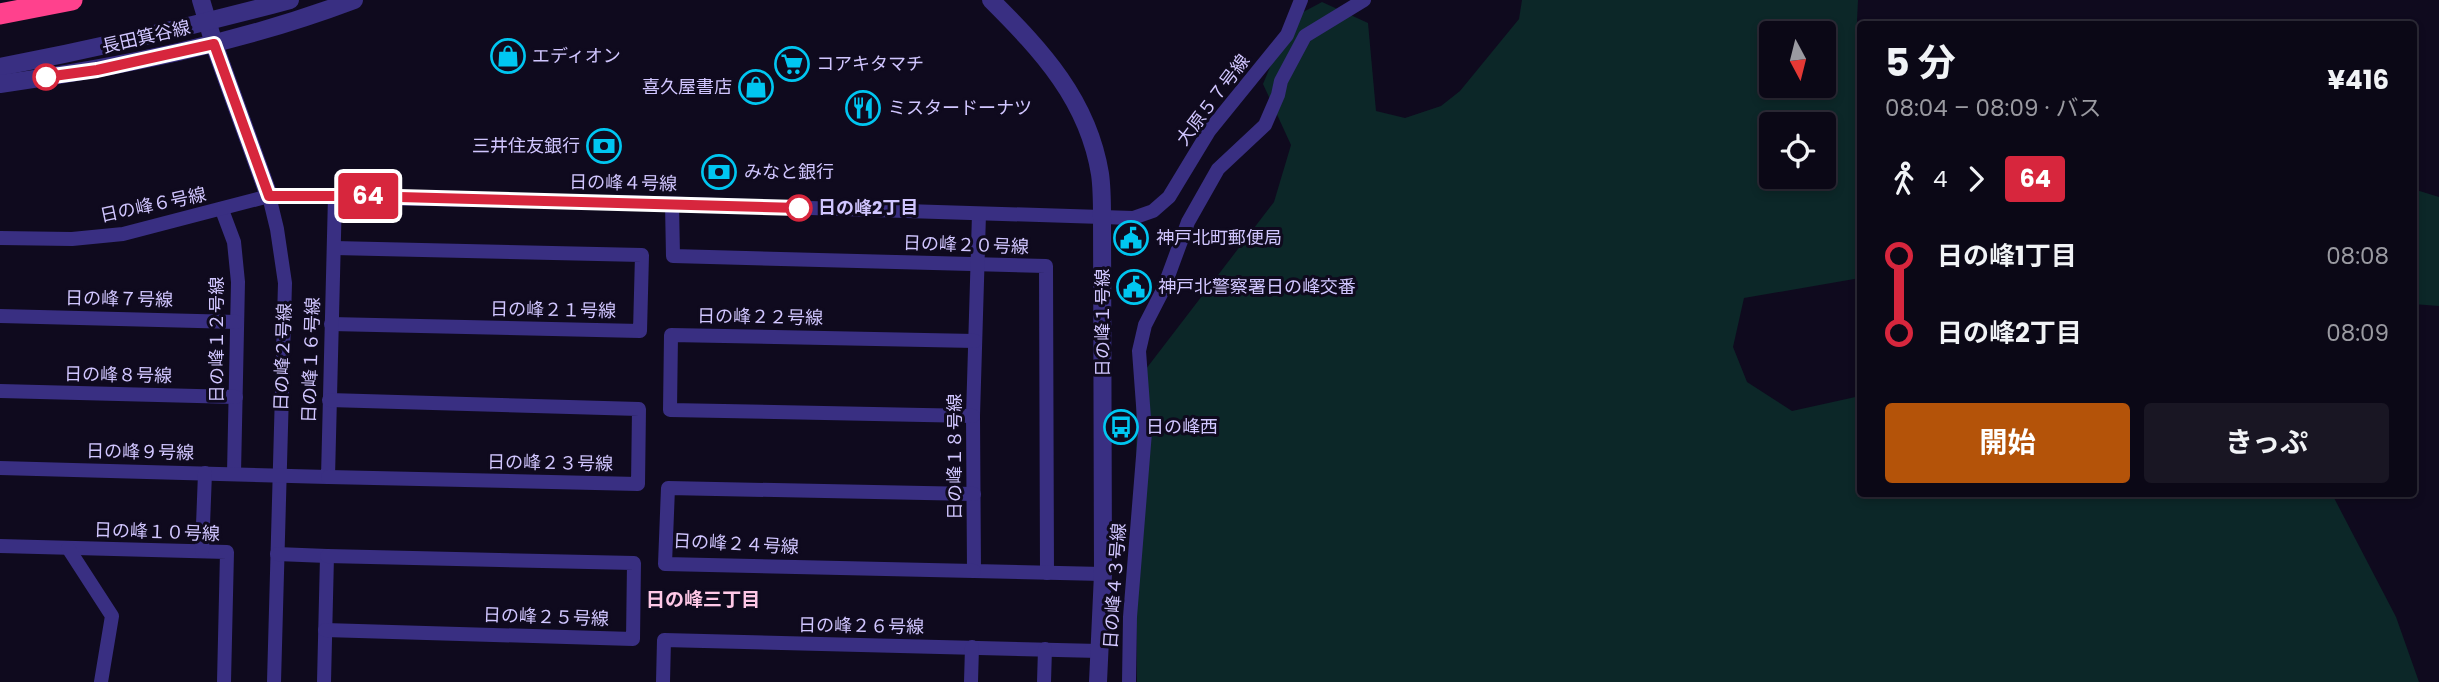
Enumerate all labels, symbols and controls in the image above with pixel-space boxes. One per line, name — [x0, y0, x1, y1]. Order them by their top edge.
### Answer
street label: 長田箕谷線 — [99, 14, 193, 59]
north arrow — [1759, 21, 1836, 98]
map controls — [1759, 21, 1836, 189]
text: 5 分 — [1885, 36, 1956, 89]
shop icon: エディオン — [489, 37, 527, 75]
place label: エディオン — [532, 43, 621, 68]
supermarket icon: コアキタマチ — [773, 45, 811, 83]
street label: 大原５７号線 — [1170, 49, 1255, 150]
place label: コアキタマチ — [816, 51, 924, 76]
text: ¥416 — [2328, 62, 2389, 98]
unlabelled marker — [33, 64, 59, 90]
shop icon: 喜久屋書店 — [737, 68, 775, 106]
place label: 喜久屋書店 — [642, 74, 732, 99]
restaurant icon: ミスタードーナツ — [844, 89, 882, 127]
text: 08:04 – 08:09 · バス — [1885, 92, 2102, 124]
place label: ミスタードーナツ — [888, 95, 1032, 120]
button: locate — [1759, 112, 1836, 189]
bank icon: 三井住友銀行 — [585, 127, 623, 165]
place label: 三井住友銀行 — [472, 133, 580, 158]
bank icon: みなと銀行 — [700, 153, 738, 191]
place label: みなと銀行 — [744, 159, 834, 184]
icon: walk — [1885, 160, 1923, 198]
icon: forward — [1957, 160, 1995, 198]
text: 64 — [2019, 162, 2051, 195]
text: 4 — [1933, 163, 1947, 195]
street label: 日の峰４号線 — [569, 169, 677, 196]
line badge: 64 — [336, 173, 400, 219]
text: 64 — [352, 179, 384, 212]
street label: 日の峰６号線 — [97, 181, 208, 228]
marker: 日の峰2丁目 — [786, 195, 812, 221]
place label: 日の峰2丁目 — [818, 195, 918, 220]
public building icon: 神戸北町郵便局 — [1112, 219, 1150, 257]
place label: 神戸北町郵便局 — [1156, 225, 1282, 250]
street label: 日の峰２０号線 — [903, 230, 1029, 259]
text: 日の峰1丁目 — [1937, 238, 2077, 274]
text: 08:08 — [2326, 240, 2389, 272]
public building icon: 神戸北警察署日の峰交番 — [1115, 268, 1153, 306]
street label: 日の峰１号線 — [1090, 269, 1115, 377]
place label: 神戸北警察署日の峰交番 — [1158, 274, 1356, 299]
street label: 日の峰１２号線 — [204, 277, 229, 403]
street label: 日の峰７号線 — [65, 285, 173, 312]
street label: 日の峰２１号線 — [490, 296, 616, 323]
street label: 日の峰１６号線 — [296, 297, 325, 423]
street label: 日の峰２号線 — [268, 303, 297, 411]
street label: 日の峰２２号線 — [697, 303, 823, 330]
text: 日の峰2丁目 — [1937, 315, 2082, 351]
text: 08:09 — [2326, 317, 2389, 349]
street label: 日の峰８号線 — [64, 361, 172, 388]
street label: 日の峰１８号線 — [942, 394, 967, 520]
button: 開始 — [1885, 403, 2130, 483]
button: きっぷ — [2144, 403, 2389, 483]
bus stop icon: 日の峰西 — [1102, 408, 1140, 446]
place label: 日の峰西 — [1146, 414, 1218, 439]
street label: 日の峰９号線 — [86, 438, 194, 465]
street label: 日の峰２３号線 — [487, 449, 613, 476]
street label: 日の峰１０号線 — [94, 517, 220, 546]
street label: 日の峰４３号線 — [1098, 522, 1131, 650]
street label: 日の峰２４号線 — [672, 528, 800, 559]
district label: 日の峰三丁目 — [646, 586, 760, 613]
street label: 日の峰２５号線 — [483, 602, 609, 631]
street label: 日の峰２６号線 — [798, 612, 924, 639]

